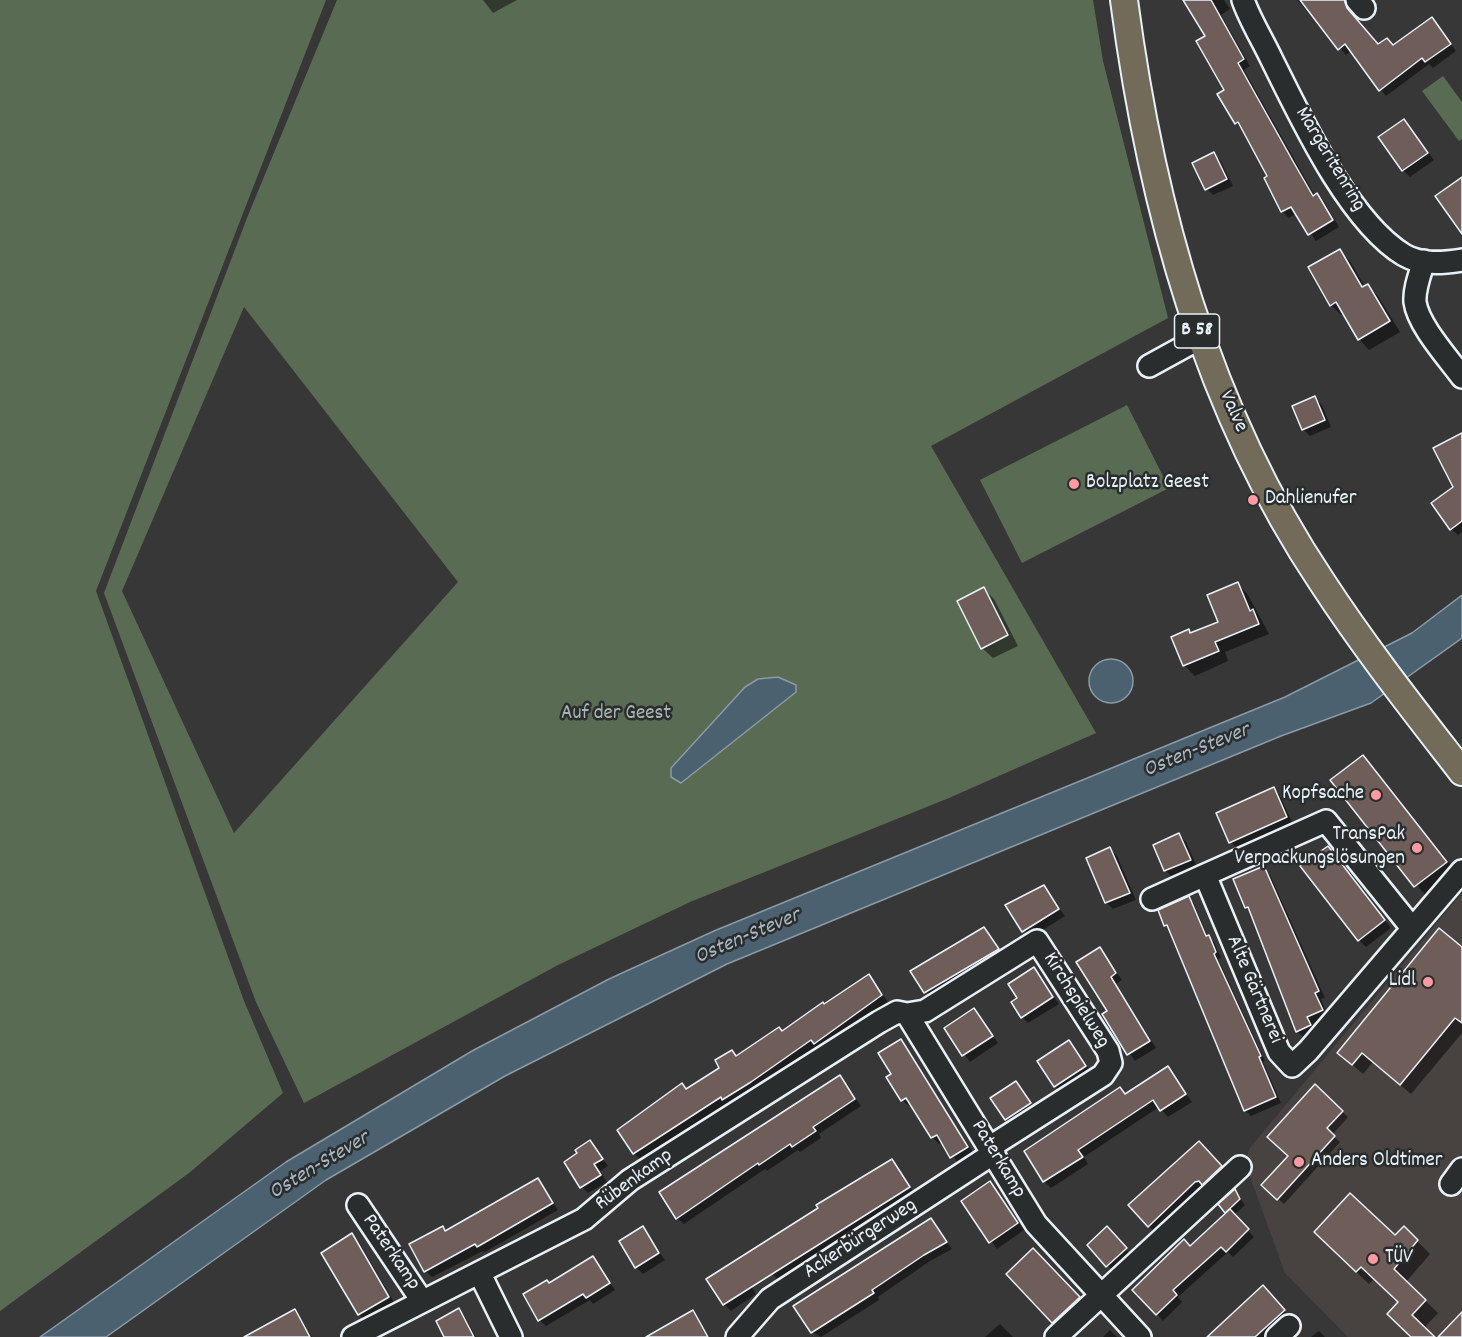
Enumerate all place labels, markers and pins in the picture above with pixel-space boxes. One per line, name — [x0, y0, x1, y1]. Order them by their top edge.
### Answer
place label: Bolzplatz Geest — [1086, 471, 1209, 497]
marker: Bolzplatz Geest — [1067, 477, 1081, 491]
place label: Dahlienufer — [1265, 487, 1357, 513]
marker: Dahlienufer — [1246, 493, 1260, 507]
place label: Kopfsache — [1282, 782, 1364, 808]
marker: Kopfsache — [1369, 788, 1383, 802]
place label: TransPak Verpackungslösungen — [1234, 823, 1405, 873]
marker: TransPak Verpackungslösungen — [1410, 841, 1424, 855]
place label: Lidl — [1389, 969, 1416, 995]
marker: Lidl — [1421, 975, 1435, 989]
place label: Anders Oldtimer — [1311, 1149, 1443, 1175]
marker: Anders Oldtimer — [1292, 1155, 1306, 1169]
place label: TÜV — [1385, 1246, 1413, 1272]
marker: TÜV — [1366, 1252, 1380, 1266]

